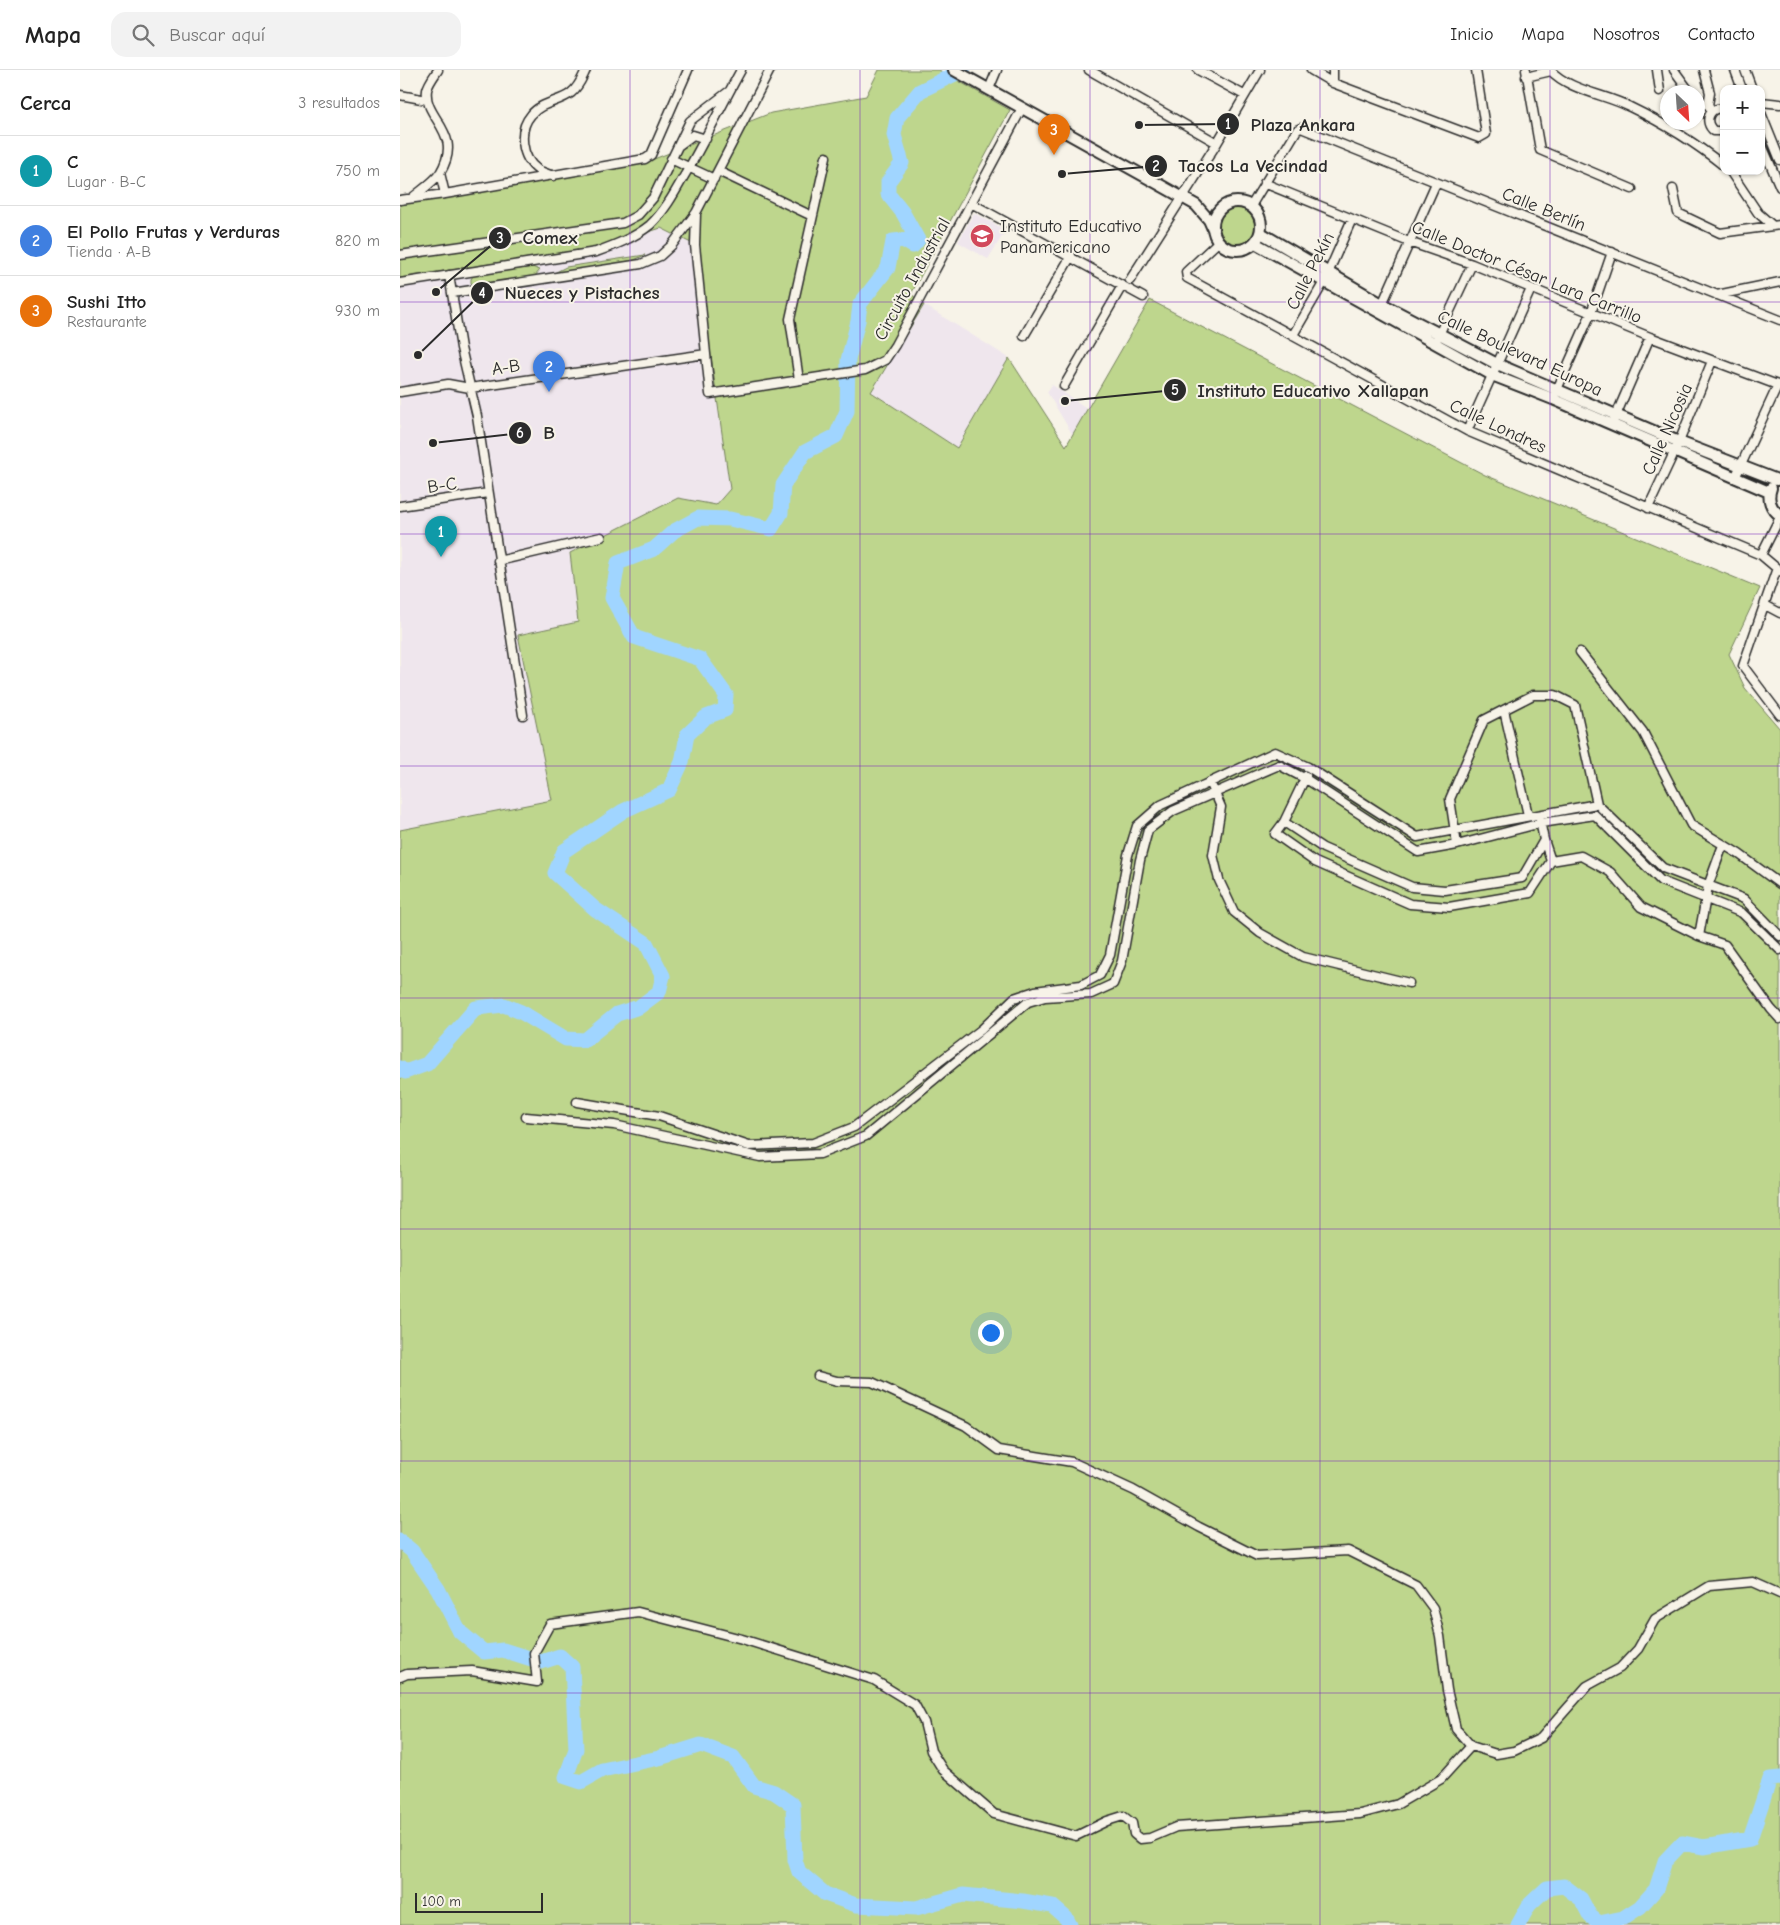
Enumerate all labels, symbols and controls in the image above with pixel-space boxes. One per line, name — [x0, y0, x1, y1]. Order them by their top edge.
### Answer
search box — [111, 12, 461, 57]
text: Mapa — [25, 21, 81, 49]
icon: search — [129, 21, 157, 49]
text: Buscar aquí — [169, 24, 265, 46]
text: Inicio — [1450, 24, 1494, 45]
text: Mapa — [1522, 24, 1565, 45]
text: Nosotros — [1593, 24, 1660, 45]
text: Contacto — [1688, 24, 1755, 45]
north arrow — [1660, 85, 1705, 130]
map controls — [1720, 85, 1765, 175]
button: + — [1720, 85, 1765, 130]
text: Cerca — [20, 91, 71, 115]
text: 3 resultados — [298, 94, 380, 112]
callout: Plaza Ankara — [1216, 107, 1366, 141]
pin: 3 — [1038, 114, 1070, 155]
text: Plaza Ankara — [1250, 114, 1356, 136]
text: 1 — [1225, 115, 1231, 133]
button: − — [1720, 130, 1765, 175]
callout: Tacos La Vecindad — [1143, 149, 1338, 183]
text: C — [67, 151, 78, 173]
text: Tacos La Vecindad — [1178, 155, 1328, 177]
text: 2 — [1152, 157, 1160, 175]
text: 1 — [33, 162, 39, 180]
text: 750 m — [335, 162, 380, 180]
text: Lugar · B-C — [67, 173, 146, 191]
street label: Calle Berlín — [1499, 183, 1589, 236]
street label: Circuito Industrial — [870, 214, 955, 344]
place label: Instituto Educativo Panamericano — [1000, 216, 1142, 258]
street label: Calle Doctor César Lara Carrillo — [1409, 217, 1645, 328]
text: El Pollo Frutas y Verduras — [67, 221, 280, 243]
callout: Comex — [487, 221, 587, 255]
school or university icon: Instituto Educativo Panamericano — [969, 223, 995, 249]
text: Comex — [522, 227, 578, 249]
text: 3 — [496, 229, 504, 247]
street label: Calle Pekín — [1282, 229, 1339, 314]
text: 2 — [32, 232, 40, 250]
text: 820 m — [335, 232, 380, 250]
text: Tienda · A-B — [67, 243, 151, 261]
callout: Nueces y Pistaches — [470, 276, 670, 310]
text: Nueces y Pistaches — [504, 282, 660, 304]
text: 4 — [478, 284, 486, 302]
text: Sushi Itto — [67, 291, 146, 313]
text: 3 — [32, 302, 40, 320]
text: 930 m — [335, 302, 380, 320]
street label: Calle Boulevard Europa — [1434, 306, 1606, 401]
text: Restaurante — [67, 313, 147, 331]
pin: 2 — [533, 351, 565, 392]
street label: A-B — [491, 355, 522, 380]
callout: Instituto Educativo Xallapan — [1162, 373, 1439, 407]
text: Instituto Educativo Xallapan — [1197, 380, 1429, 402]
street label: Calle Nicosia — [1638, 380, 1697, 478]
text: 5 — [1171, 381, 1179, 399]
street label: Calle Londres — [1446, 395, 1549, 458]
callout: B — [508, 416, 565, 450]
text: B — [543, 422, 555, 444]
text: 6 — [516, 424, 524, 442]
street label: B-C — [426, 473, 458, 498]
pin: 1 — [425, 516, 457, 557]
your location — [978, 1320, 1004, 1346]
scale bar — [415, 1890, 542, 1913]
text: 100 m — [422, 1893, 461, 1910]

